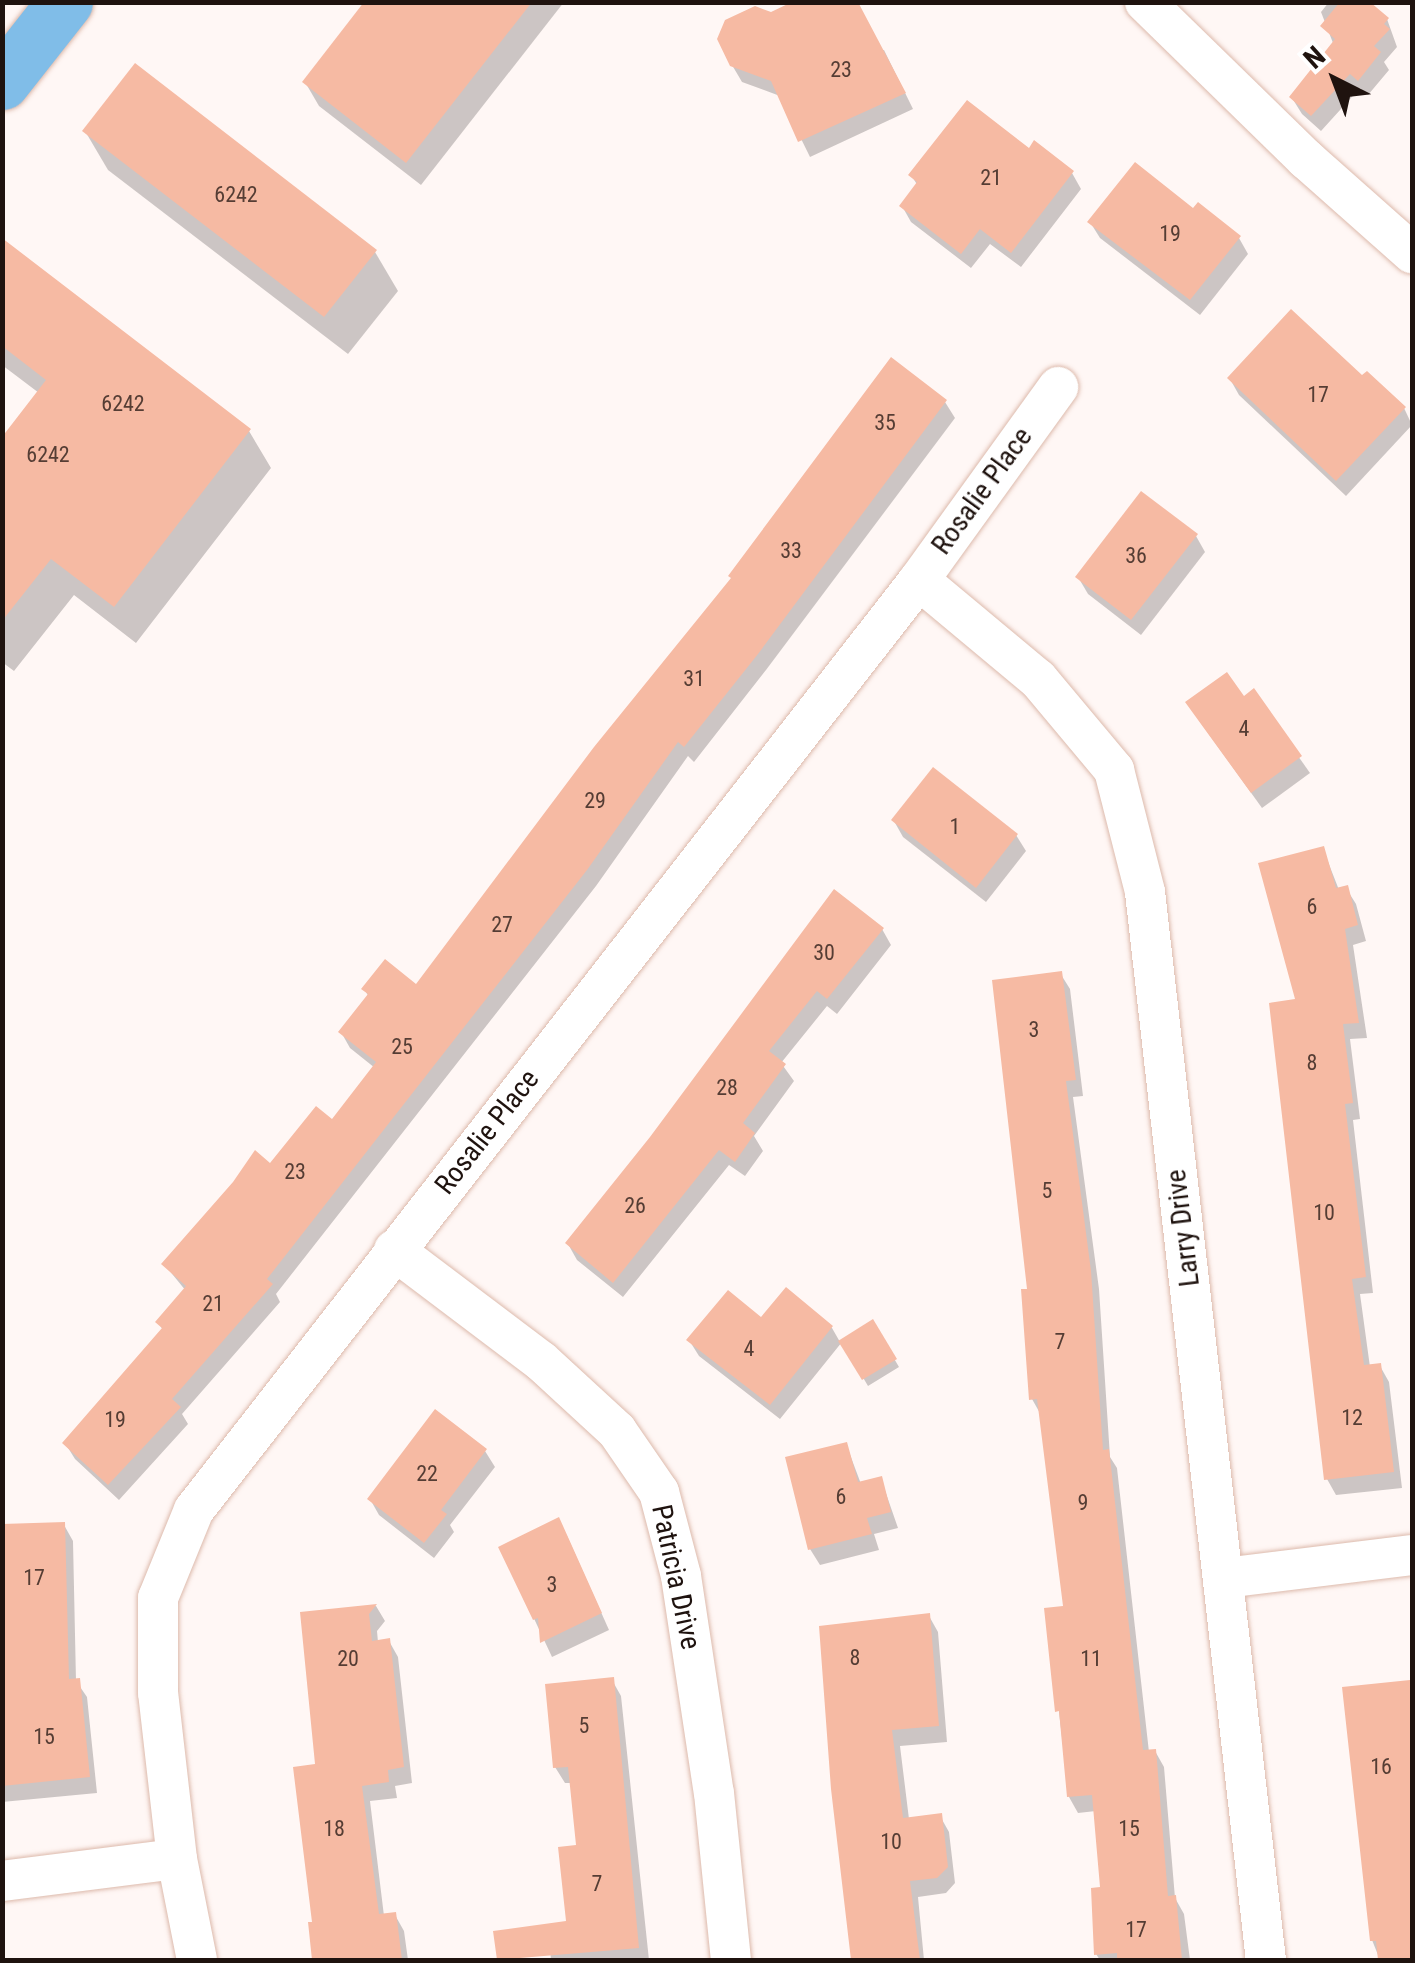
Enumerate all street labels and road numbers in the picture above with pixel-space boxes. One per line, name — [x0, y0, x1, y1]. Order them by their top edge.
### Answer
street label: Rosalie Place — [925, 421, 1039, 561]
street label: Rosalie Place — [428, 1063, 546, 1201]
street label: Larry Drive — [1159, 1167, 1207, 1289]
street label: Patricia Drive — [644, 1502, 708, 1652]

